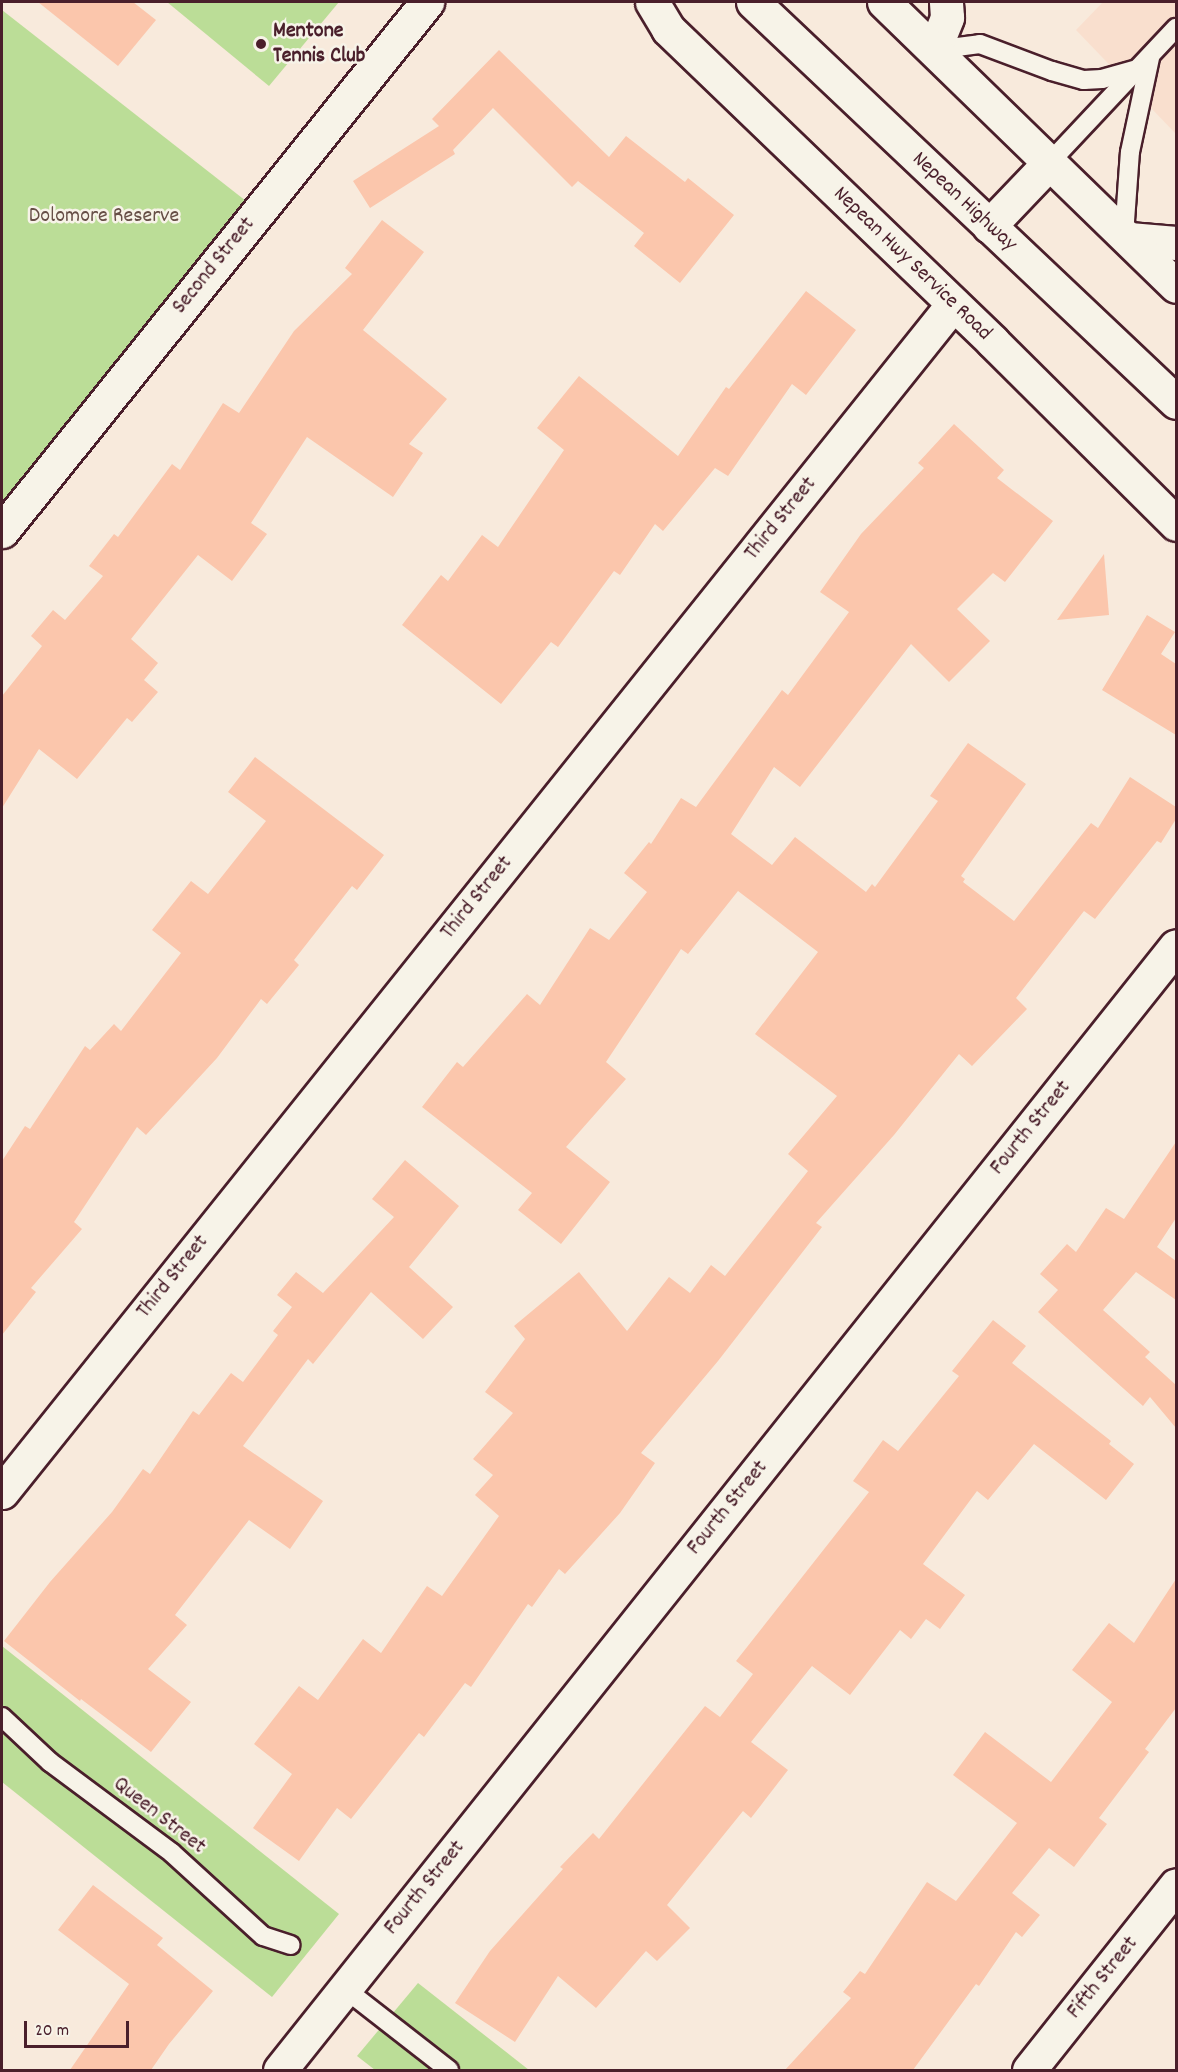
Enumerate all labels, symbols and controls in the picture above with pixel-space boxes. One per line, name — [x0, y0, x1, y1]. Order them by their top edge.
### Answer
place label: Mentone Tennis Club — [273, 18, 365, 70]
marker: Mentone Tennis Club — [254, 37, 268, 51]
street label: Nepean Highway — [906, 147, 1022, 257]
street label: Nepean Hwy Service Road — [827, 181, 997, 347]
park label: Dolomore Reserve — [29, 204, 179, 230]
street label: Second Street — [167, 212, 261, 320]
street label: Third Street — [739, 472, 823, 566]
street label: Third Street — [435, 851, 519, 945]
street label: Fourth Street — [985, 1075, 1077, 1181]
street label: Third Street — [131, 1230, 215, 1324]
street label: Fourth Street — [682, 1455, 774, 1561]
street label: Queen Street — [107, 1772, 211, 1860]
street label: Fourth Street — [379, 1835, 471, 1941]
street label: Fifth Street — [1062, 1932, 1144, 2024]
scale bar — [27, 2009, 132, 2047]
text: 20 m — [35, 2019, 69, 2044]

